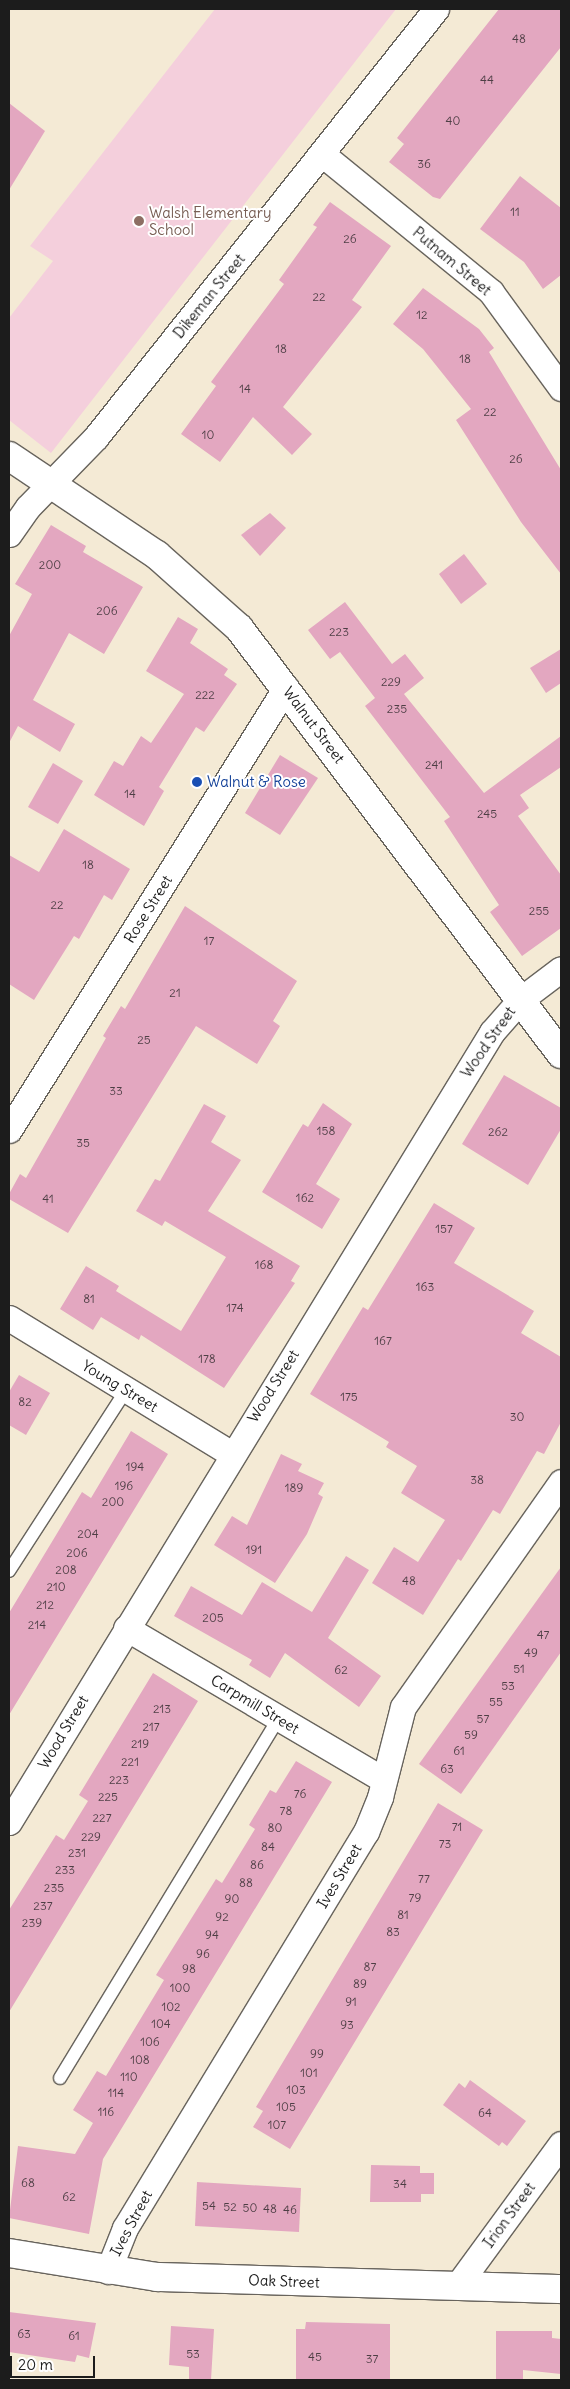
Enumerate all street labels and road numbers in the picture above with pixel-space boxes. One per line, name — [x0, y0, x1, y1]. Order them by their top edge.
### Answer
street label: Putnam Street — [409, 223, 495, 299]
street label: Dikeman Street — [169, 250, 249, 342]
street label: Walnut Street — [279, 683, 349, 767]
street label: Rose Street — [120, 872, 176, 946]
street label: Wood Street — [457, 1003, 519, 1081]
street label: Wood Street — [244, 1346, 302, 1426]
street label: Young Street — [79, 1356, 161, 1416]
street label: Carpmill Street — [208, 1671, 302, 1737]
street label: Wood Street — [34, 1692, 92, 1772]
street label: Ives Street — [313, 1841, 365, 1911]
street label: Irion Street — [479, 2179, 539, 2251]
street label: Ives Street — [106, 2187, 156, 2259]
street label: Oak Street — [248, 2271, 320, 2291]

